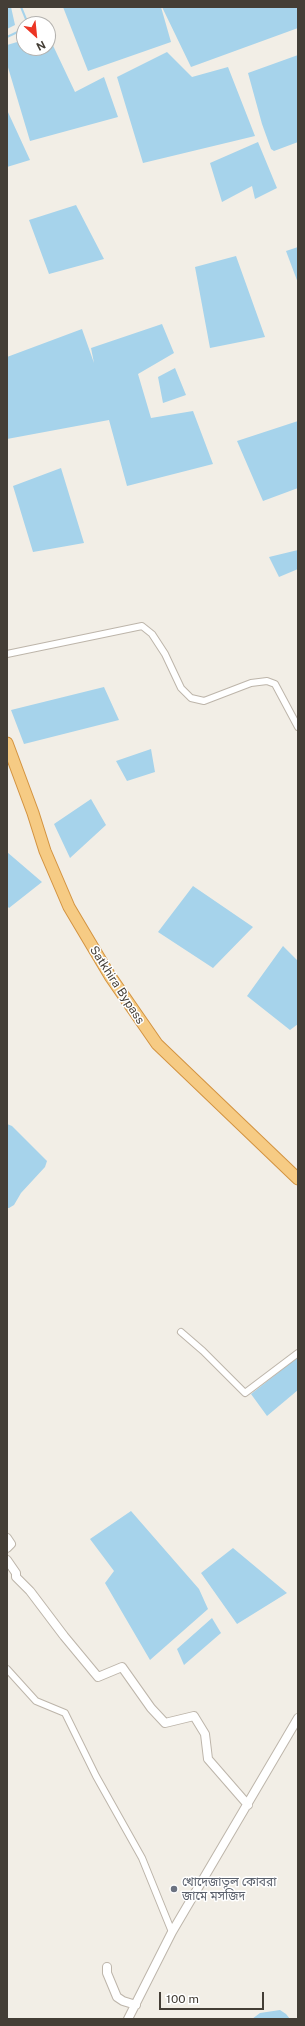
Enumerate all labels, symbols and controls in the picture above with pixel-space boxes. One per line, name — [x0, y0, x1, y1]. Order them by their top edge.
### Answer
north arrow — [16, 16, 56, 56]
text: N — [34, 38, 48, 53]
street label: Satkhira Bypass — [86, 943, 148, 1027]
place label: খোদেজাতুল কোবরা জামে মসজিদ — [182, 1875, 276, 1903]
marker: খোদেজাতুল কোবরা জামে মসজিদ — [169, 1884, 179, 1894]
scale bar — [161, 1984, 266, 2010]
text: 100 m — [166, 1992, 199, 2006]

